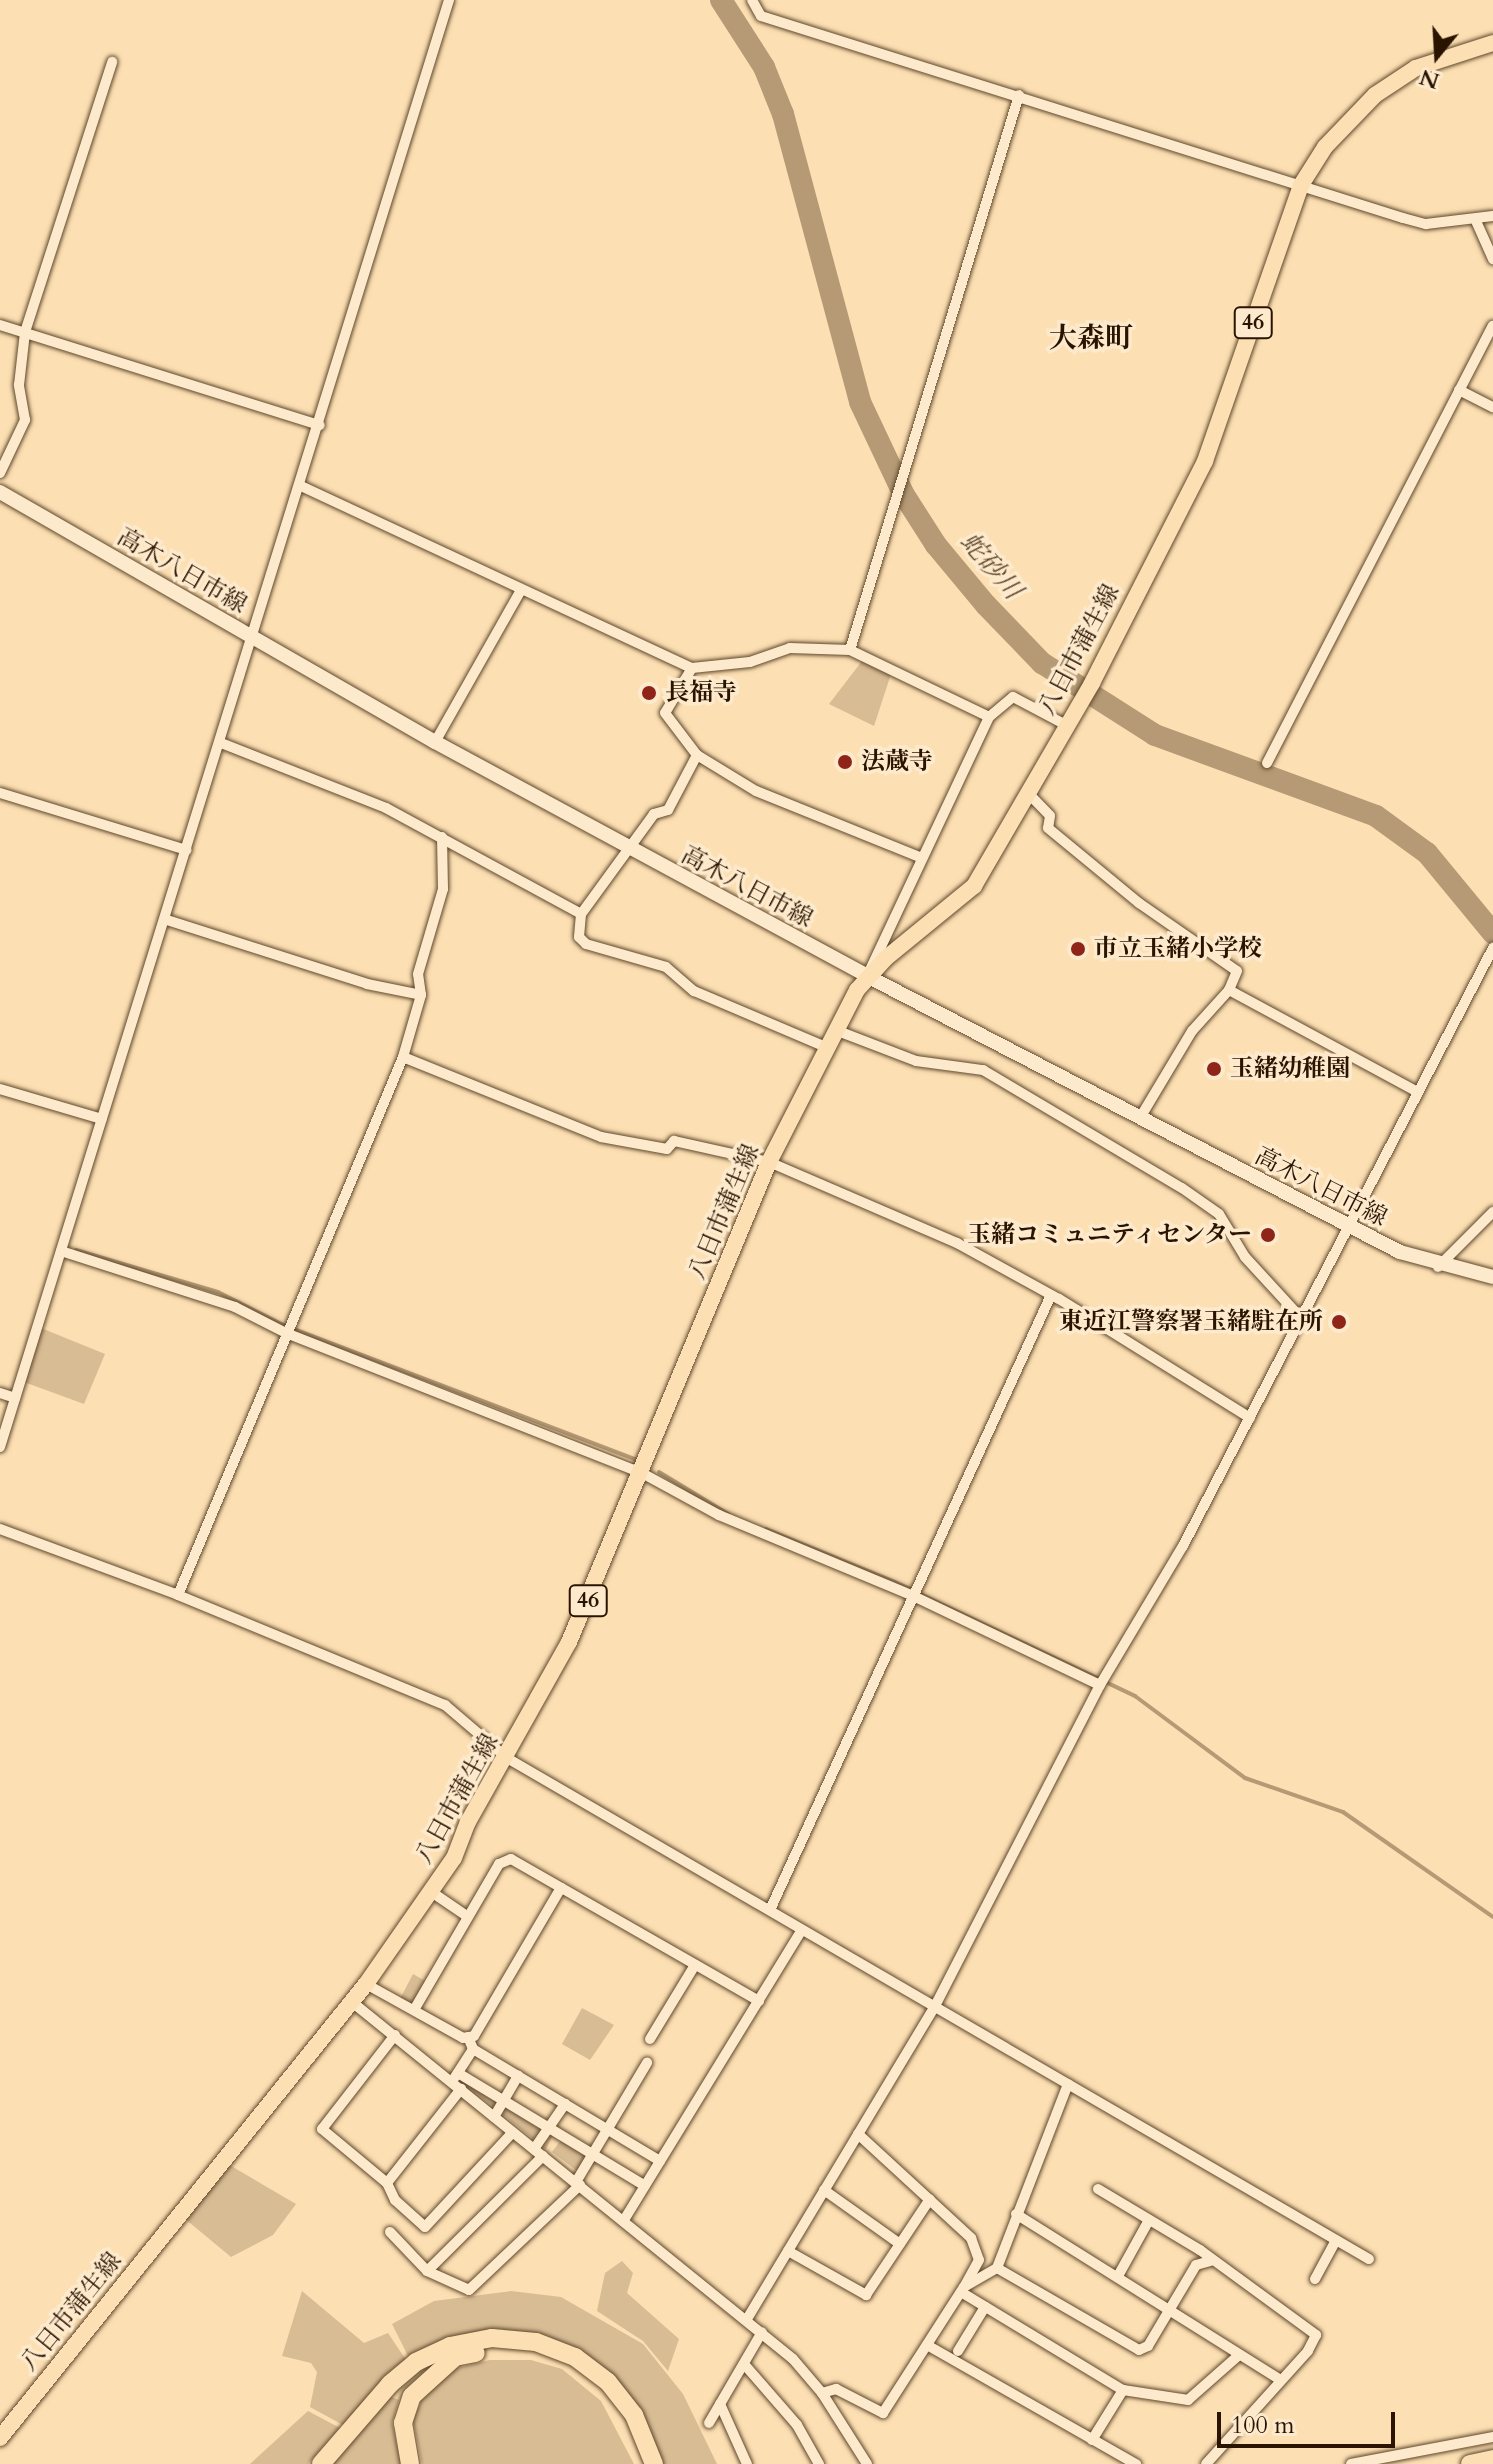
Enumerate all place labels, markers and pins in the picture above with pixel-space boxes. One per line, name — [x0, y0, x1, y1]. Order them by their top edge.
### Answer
place label: 長福寺 — [665, 679, 737, 707]
marker: 長福寺 — [640, 684, 658, 702]
place label: 法蔵寺 — [861, 748, 933, 776]
marker: 法蔵寺 — [836, 753, 854, 771]
place label: 市立玉緒小学校 — [1094, 935, 1262, 963]
marker: 市立玉緒小学校 — [1069, 940, 1087, 958]
place label: 玉緒幼稚園 — [1230, 1055, 1350, 1083]
marker: 玉緒幼稚園 — [1205, 1060, 1223, 1078]
place label: 玉緒コミュニティセンター — [964, 1221, 1252, 1249]
marker: 玉緒コミュニティセンター — [1259, 1226, 1277, 1244]
place label: 東近江警察署玉緒駐在所 — [1059, 1308, 1323, 1336]
marker: 東近江警察署玉緒駐在所 — [1330, 1313, 1348, 1331]

